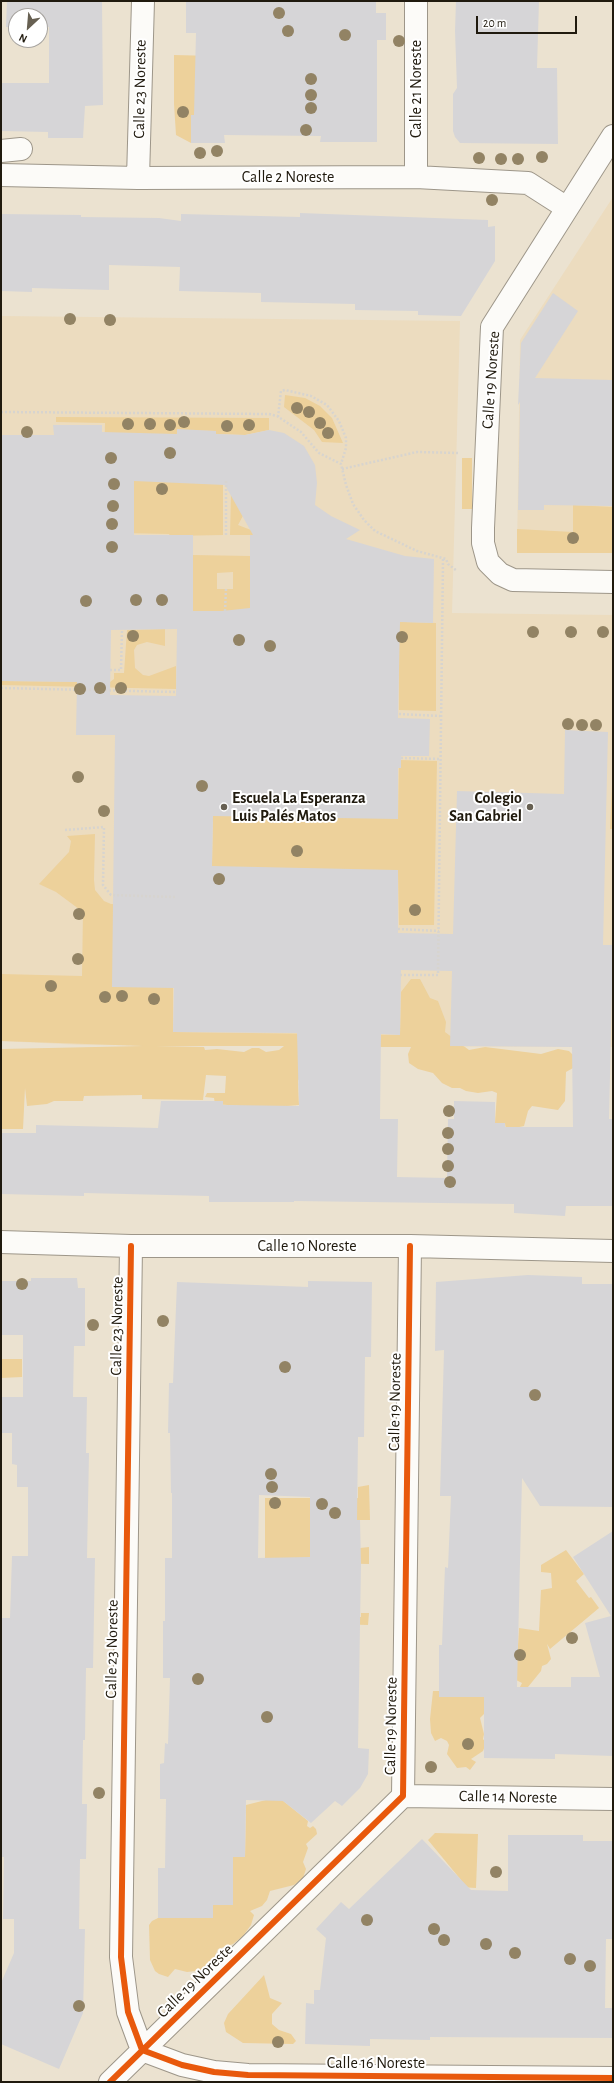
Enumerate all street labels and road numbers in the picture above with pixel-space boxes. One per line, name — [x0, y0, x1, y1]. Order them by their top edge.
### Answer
street label: Calle 23 Noreste — [130, 39, 150, 139]
street label: Calle 21 Noreste — [406, 40, 426, 138]
street label: Calle 2 Noreste — [242, 167, 334, 187]
street label: Calle 19 Noreste — [478, 330, 504, 430]
street label: Calle 10 Noreste — [257, 1236, 357, 1256]
street label: Calle 23 Noreste — [107, 1276, 127, 1376]
street label: Calle 19 Noreste — [385, 1353, 405, 1451]
street label: Calle 23 Noreste — [102, 1599, 122, 1699]
street label: Calle 19 Noreste — [381, 1677, 401, 1775]
street label: Calle 14 Noreste — [459, 1787, 557, 1807]
street label: Calle 19 Noreste — [153, 1940, 237, 2022]
street label: Calle 16 Noreste — [327, 2053, 425, 2073]

